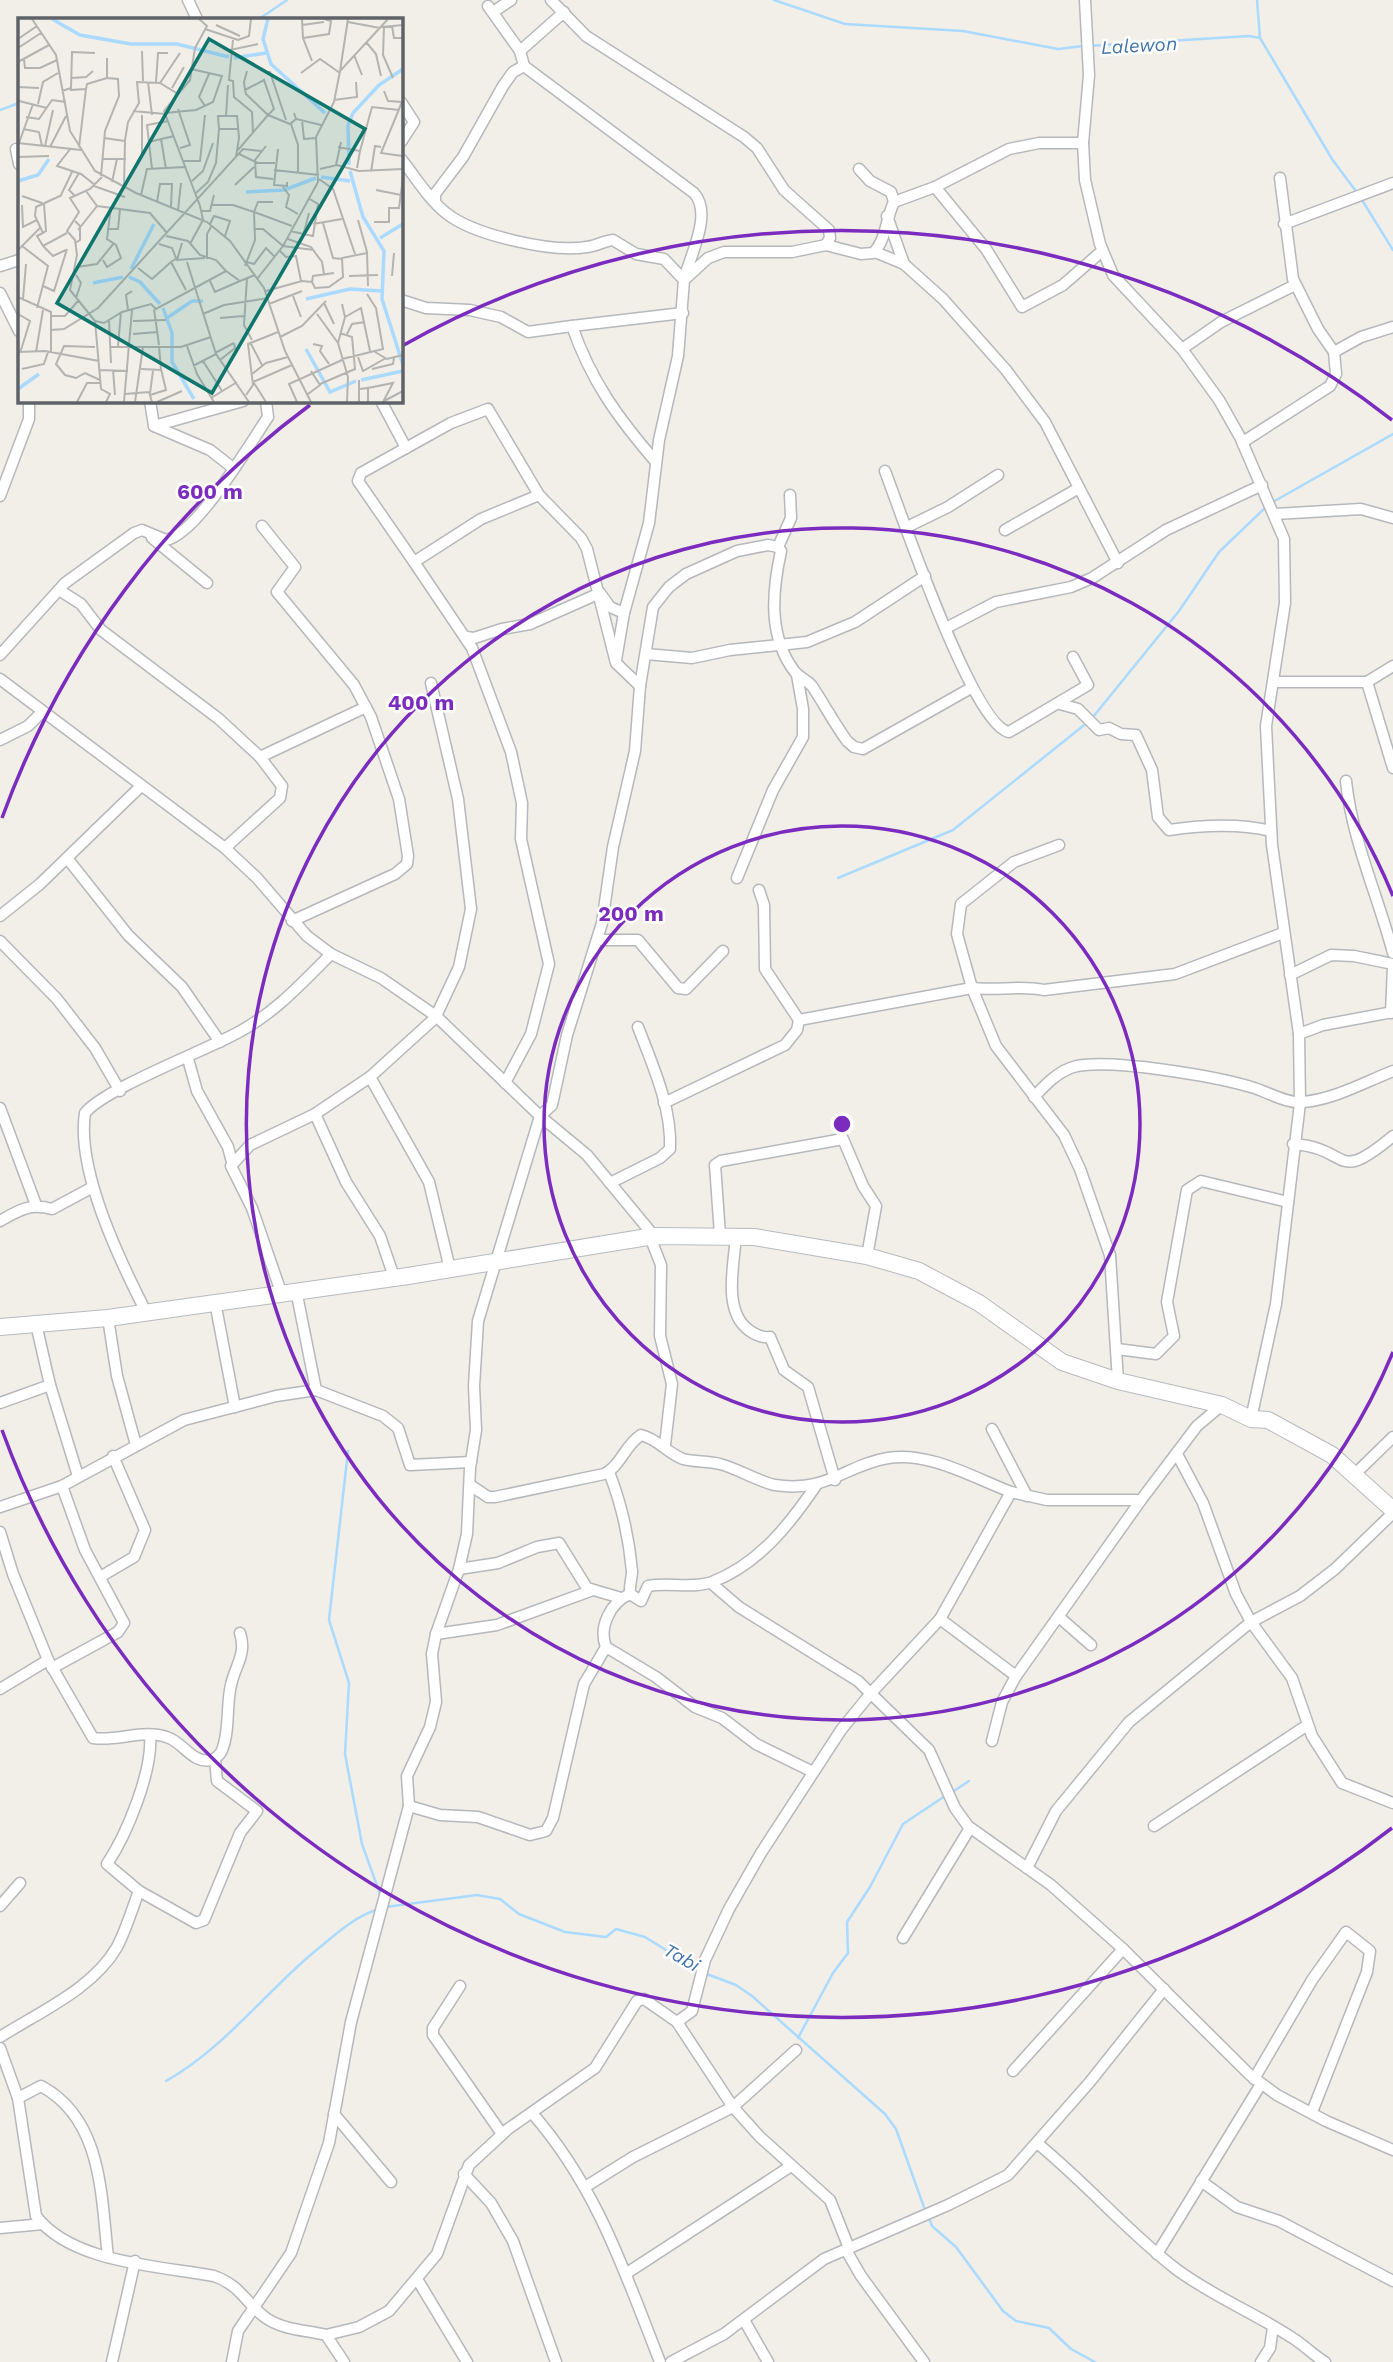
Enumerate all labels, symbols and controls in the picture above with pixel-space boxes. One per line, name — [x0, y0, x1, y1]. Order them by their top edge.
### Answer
inset map — [18, 18, 402, 402]
water label: Lalewon — [1100, 32, 1178, 59]
text: 600 m — [177, 479, 243, 504]
text: 400 m — [388, 690, 454, 715]
text: 200 m — [598, 901, 664, 926]
centre of rings — [830, 1112, 854, 1136]
water label: Tabi — [660, 1938, 705, 1977]

